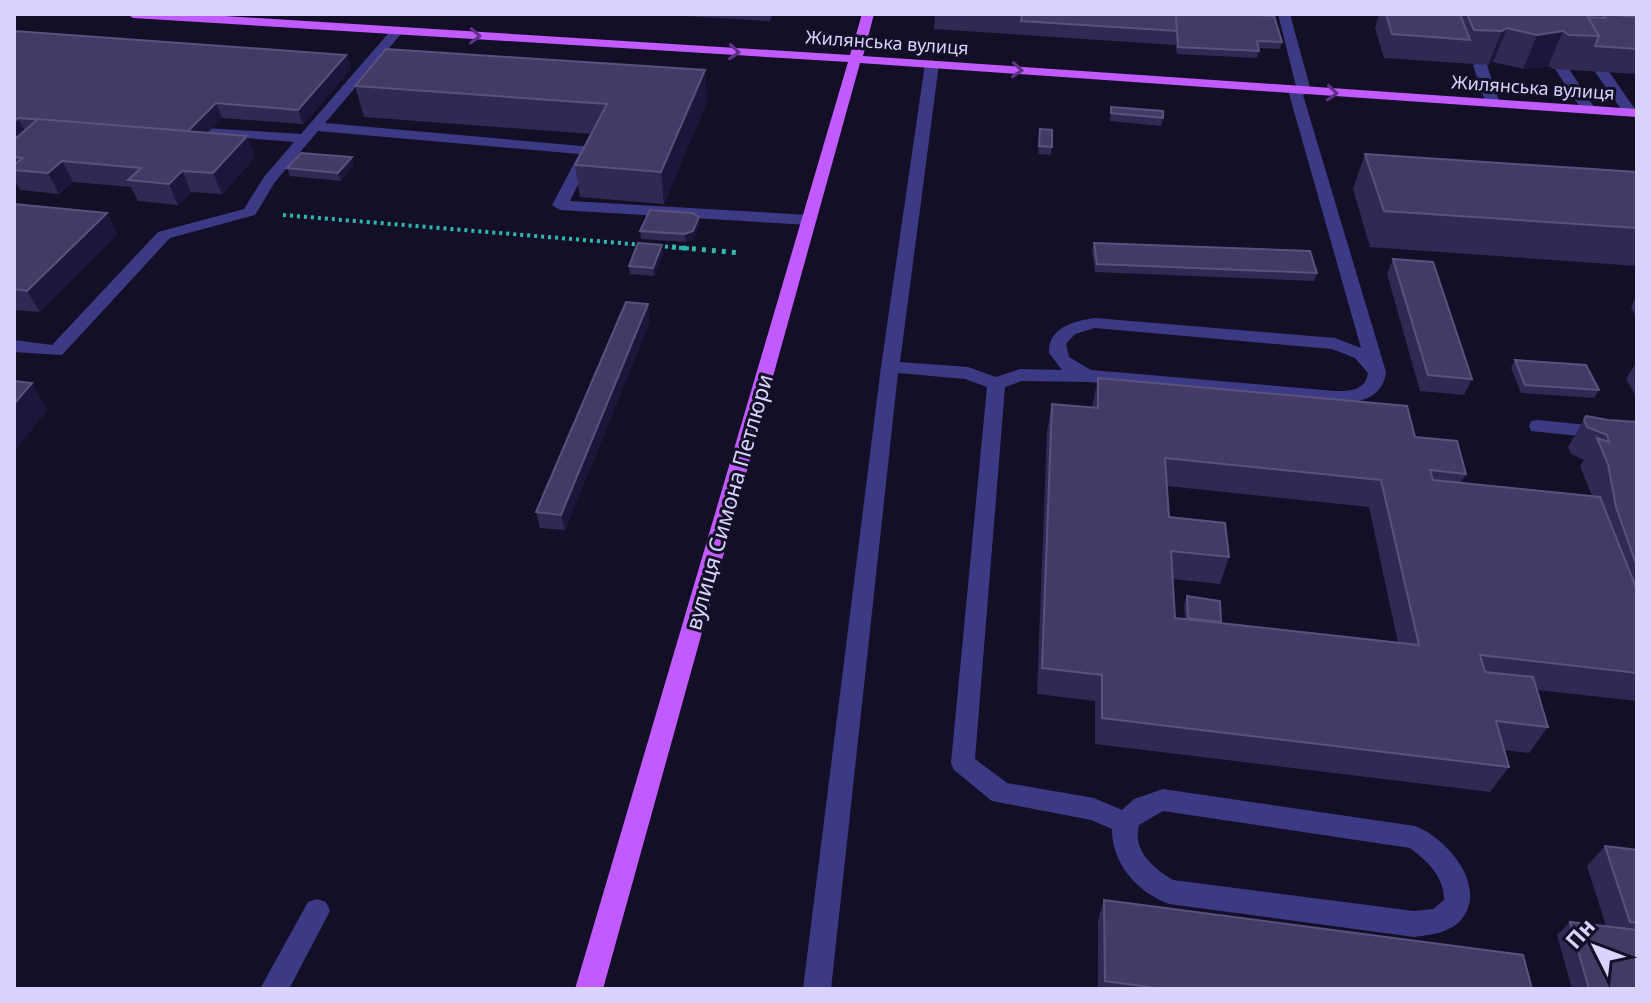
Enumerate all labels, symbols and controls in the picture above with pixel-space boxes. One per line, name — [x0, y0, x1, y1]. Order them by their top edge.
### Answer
street label: Жилянська вулиця — [805, 24, 969, 60]
one-way arrow — [469, 27, 482, 44]
one-way arrow — [728, 43, 741, 60]
one-way arrow — [1011, 62, 1024, 79]
street label: Жилянська вулиця — [1451, 69, 1615, 105]
one-way arrow — [1326, 84, 1339, 101]
street label: вулиця Симона Петлюри — [677, 370, 779, 633]
north arrow — [1555, 907, 1635, 987]
text: Пн — [1558, 911, 1601, 955]

